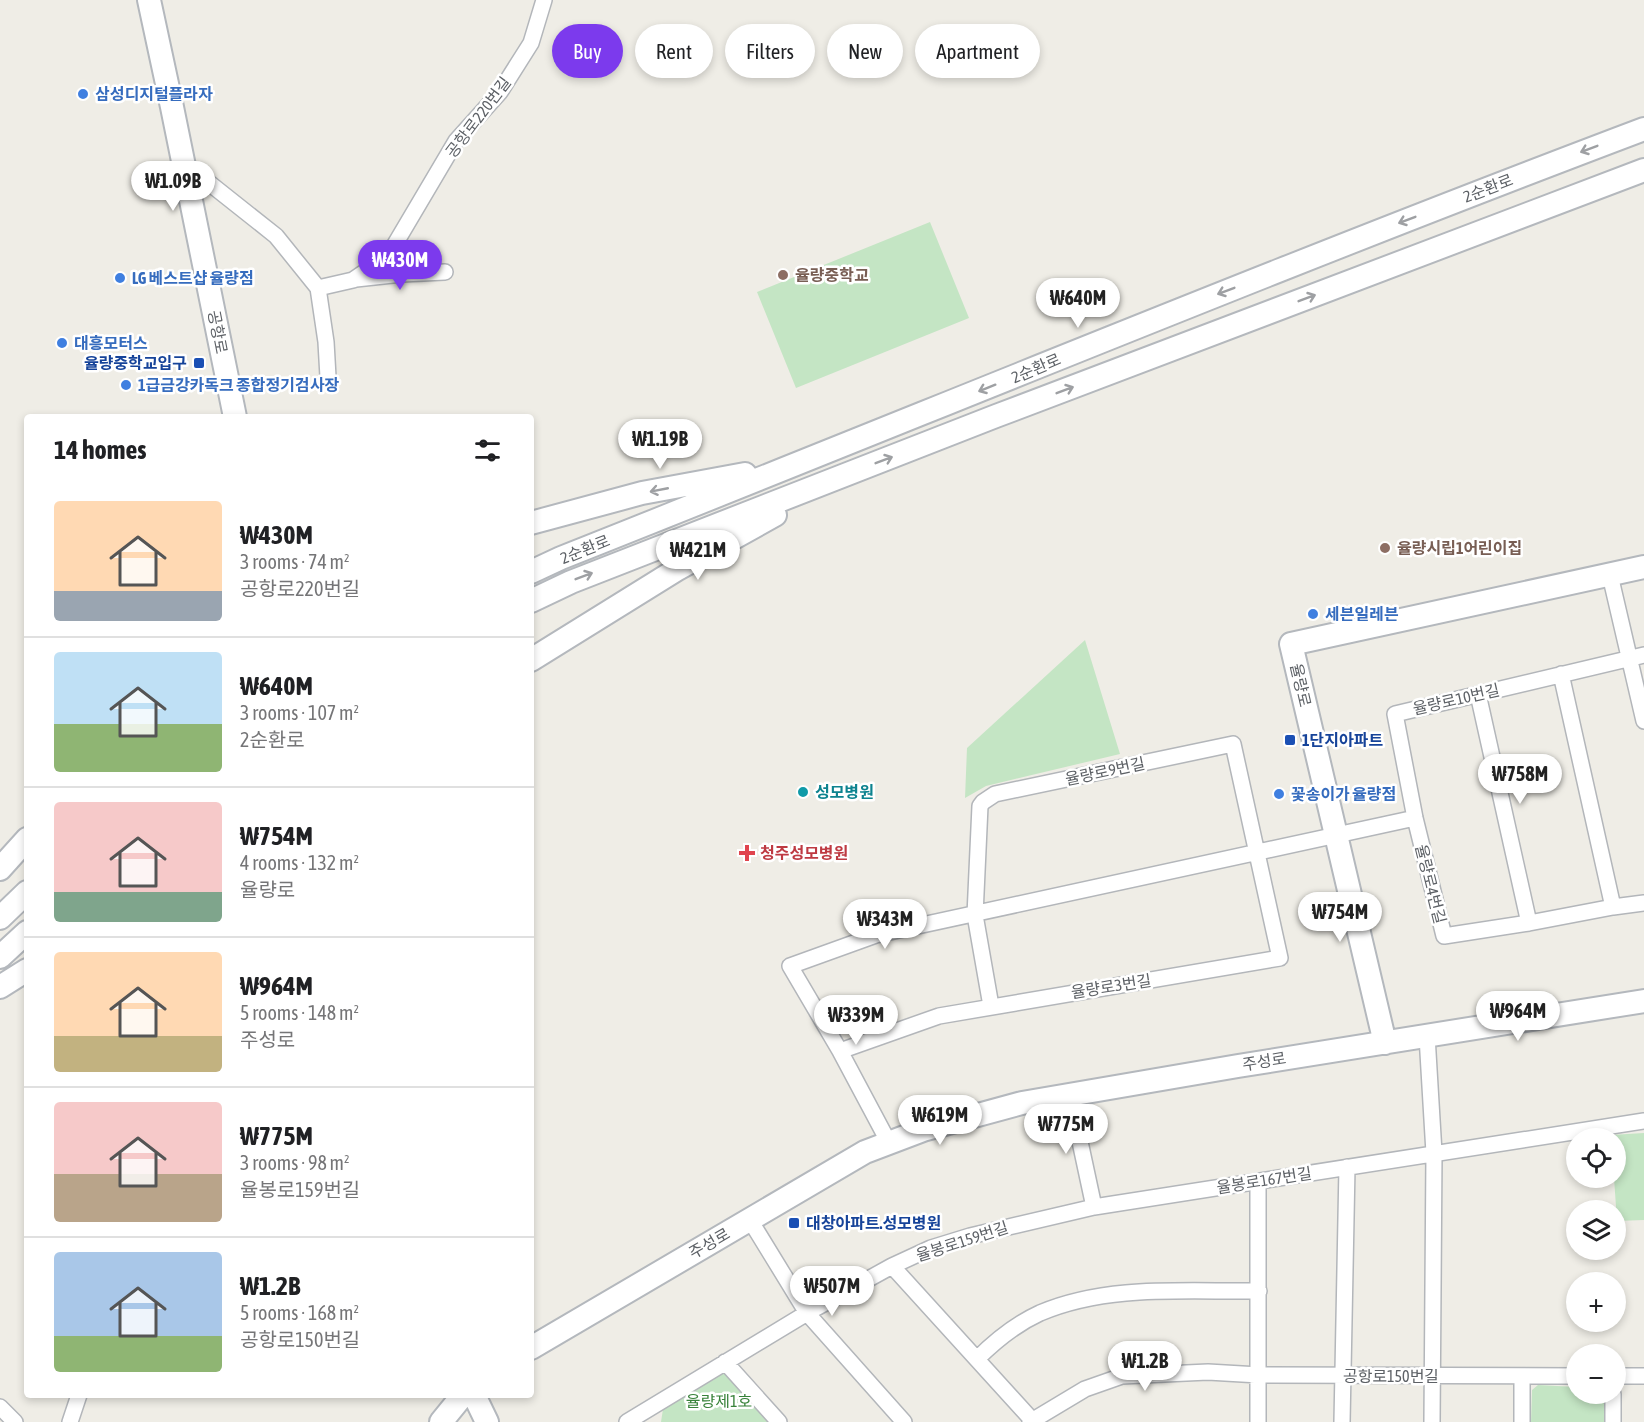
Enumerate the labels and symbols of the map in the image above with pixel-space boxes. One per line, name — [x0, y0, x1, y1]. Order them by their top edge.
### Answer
street label: 공항로220번길 — [442, 73, 514, 161]
place label: 삼성디지털플라자 — [95, 85, 213, 103]
marker: 삼성디지털플라자 — [76, 87, 90, 101]
one-way arrow — [1580, 145, 1599, 156]
pin: ₩1.09B — [124, 161, 222, 212]
street label: 2순환로 — [1461, 170, 1516, 206]
one-way arrow — [1399, 215, 1417, 226]
pin: ₩430M — [358, 240, 442, 291]
place label: 율량중학교 — [795, 266, 869, 284]
marker: 율량중학교 — [776, 268, 790, 282]
place label: LG 베스트샵 율량점 — [132, 269, 254, 287]
marker: LG 베스트샵 율량점 — [113, 271, 127, 285]
pin: ₩640M — [1036, 278, 1120, 329]
one-way arrow — [1217, 286, 1236, 297]
one-way arrow — [1297, 292, 1315, 303]
street label: 공항로 — [205, 309, 231, 356]
place label: 대흥모터스 — [74, 334, 148, 352]
marker: 대흥모터스 — [55, 336, 69, 350]
street label: 2순환로 — [1009, 350, 1064, 386]
place label: 율량중학교입구 — [84, 354, 187, 372]
marker: 율량중학교입구 — [192, 356, 206, 370]
place label: 1급금강카독크 종합정기검사장 — [138, 376, 339, 394]
marker: 1급금강카독크 종합정기검사장 — [119, 378, 133, 392]
one-way arrow — [978, 383, 997, 394]
one-way arrow — [1056, 384, 1074, 395]
pin: ₩1.19B — [611, 419, 709, 470]
one-way arrow — [874, 454, 892, 465]
one-way arrow — [650, 485, 670, 496]
pin: ₩421M — [656, 530, 740, 581]
street label: 2순환로 — [558, 531, 613, 567]
place label: 율량시립1어린이집 — [1397, 539, 1522, 557]
marker: 율량시립1어린이집 — [1378, 541, 1392, 555]
one-way arrow — [574, 570, 593, 581]
place label: 세븐일레븐 — [1325, 605, 1399, 623]
marker: 세븐일레븐 — [1306, 607, 1320, 621]
street label: 율량로 — [1287, 661, 1315, 709]
street label: 율량로10번길 — [1411, 680, 1501, 718]
place label: 1단지아파트 — [1302, 731, 1383, 749]
marker: 1단지아파트 — [1283, 733, 1297, 747]
street label: 율량로9번길 — [1063, 754, 1147, 788]
pin: ₩758M — [1478, 754, 1562, 805]
place label: 성모병원 — [815, 783, 874, 801]
marker: 성모병원 — [796, 785, 810, 799]
place label: 꽃송이가 율량점 — [1291, 785, 1396, 803]
marker: 꽃송이가 율량점 — [1272, 787, 1286, 801]
street label: 율량로4번길 — [1412, 842, 1450, 926]
marker: 청주성모병원 — [738, 844, 756, 862]
place label: 청주성모병원 — [760, 844, 848, 862]
pin: ₩754M — [1298, 892, 1382, 943]
pin: ₩343M — [843, 899, 927, 950]
street label: 율량로3번길 — [1070, 971, 1152, 1001]
pin: ₩964M — [1476, 991, 1560, 1042]
pin: ₩339M — [814, 995, 898, 1046]
street label: 주성로 — [1241, 1049, 1287, 1073]
pin: ₩619M — [898, 1095, 982, 1146]
pin: ₩775M — [1024, 1104, 1108, 1155]
street label: 율봉로167번길 — [1215, 1164, 1313, 1196]
place label: 대창아파트.성모병원 — [806, 1214, 941, 1232]
marker: 대창아파트.성모병원 — [787, 1216, 801, 1230]
street label: 율봉로159번길 — [913, 1218, 1011, 1264]
street label: 주성로 — [685, 1224, 733, 1262]
pin: ₩507M — [790, 1266, 874, 1317]
pin: ₩1.2B — [1103, 1341, 1187, 1392]
street label: 공항로150번길 — [1343, 1367, 1439, 1385]
park label: 율량제1호 — [686, 1392, 752, 1410]

